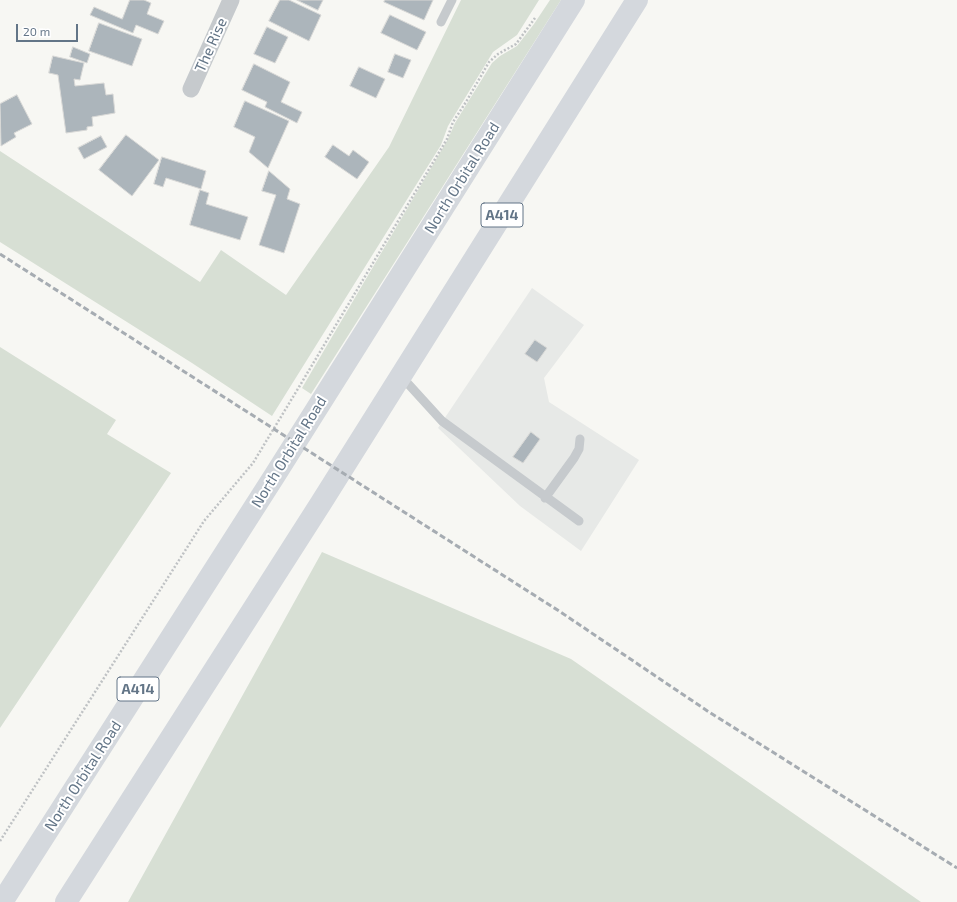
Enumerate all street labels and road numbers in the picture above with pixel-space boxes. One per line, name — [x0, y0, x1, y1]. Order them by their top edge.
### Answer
street label: The Rise — [191, 15, 231, 75]
street label: North Orbital Road — [421, 119, 503, 237]
road number: A414 — [481, 203, 523, 227]
street label: North Orbital Road — [248, 393, 330, 511]
road number: A414 — [117, 677, 159, 701]
street label: North Orbital Road — [41, 718, 125, 834]

